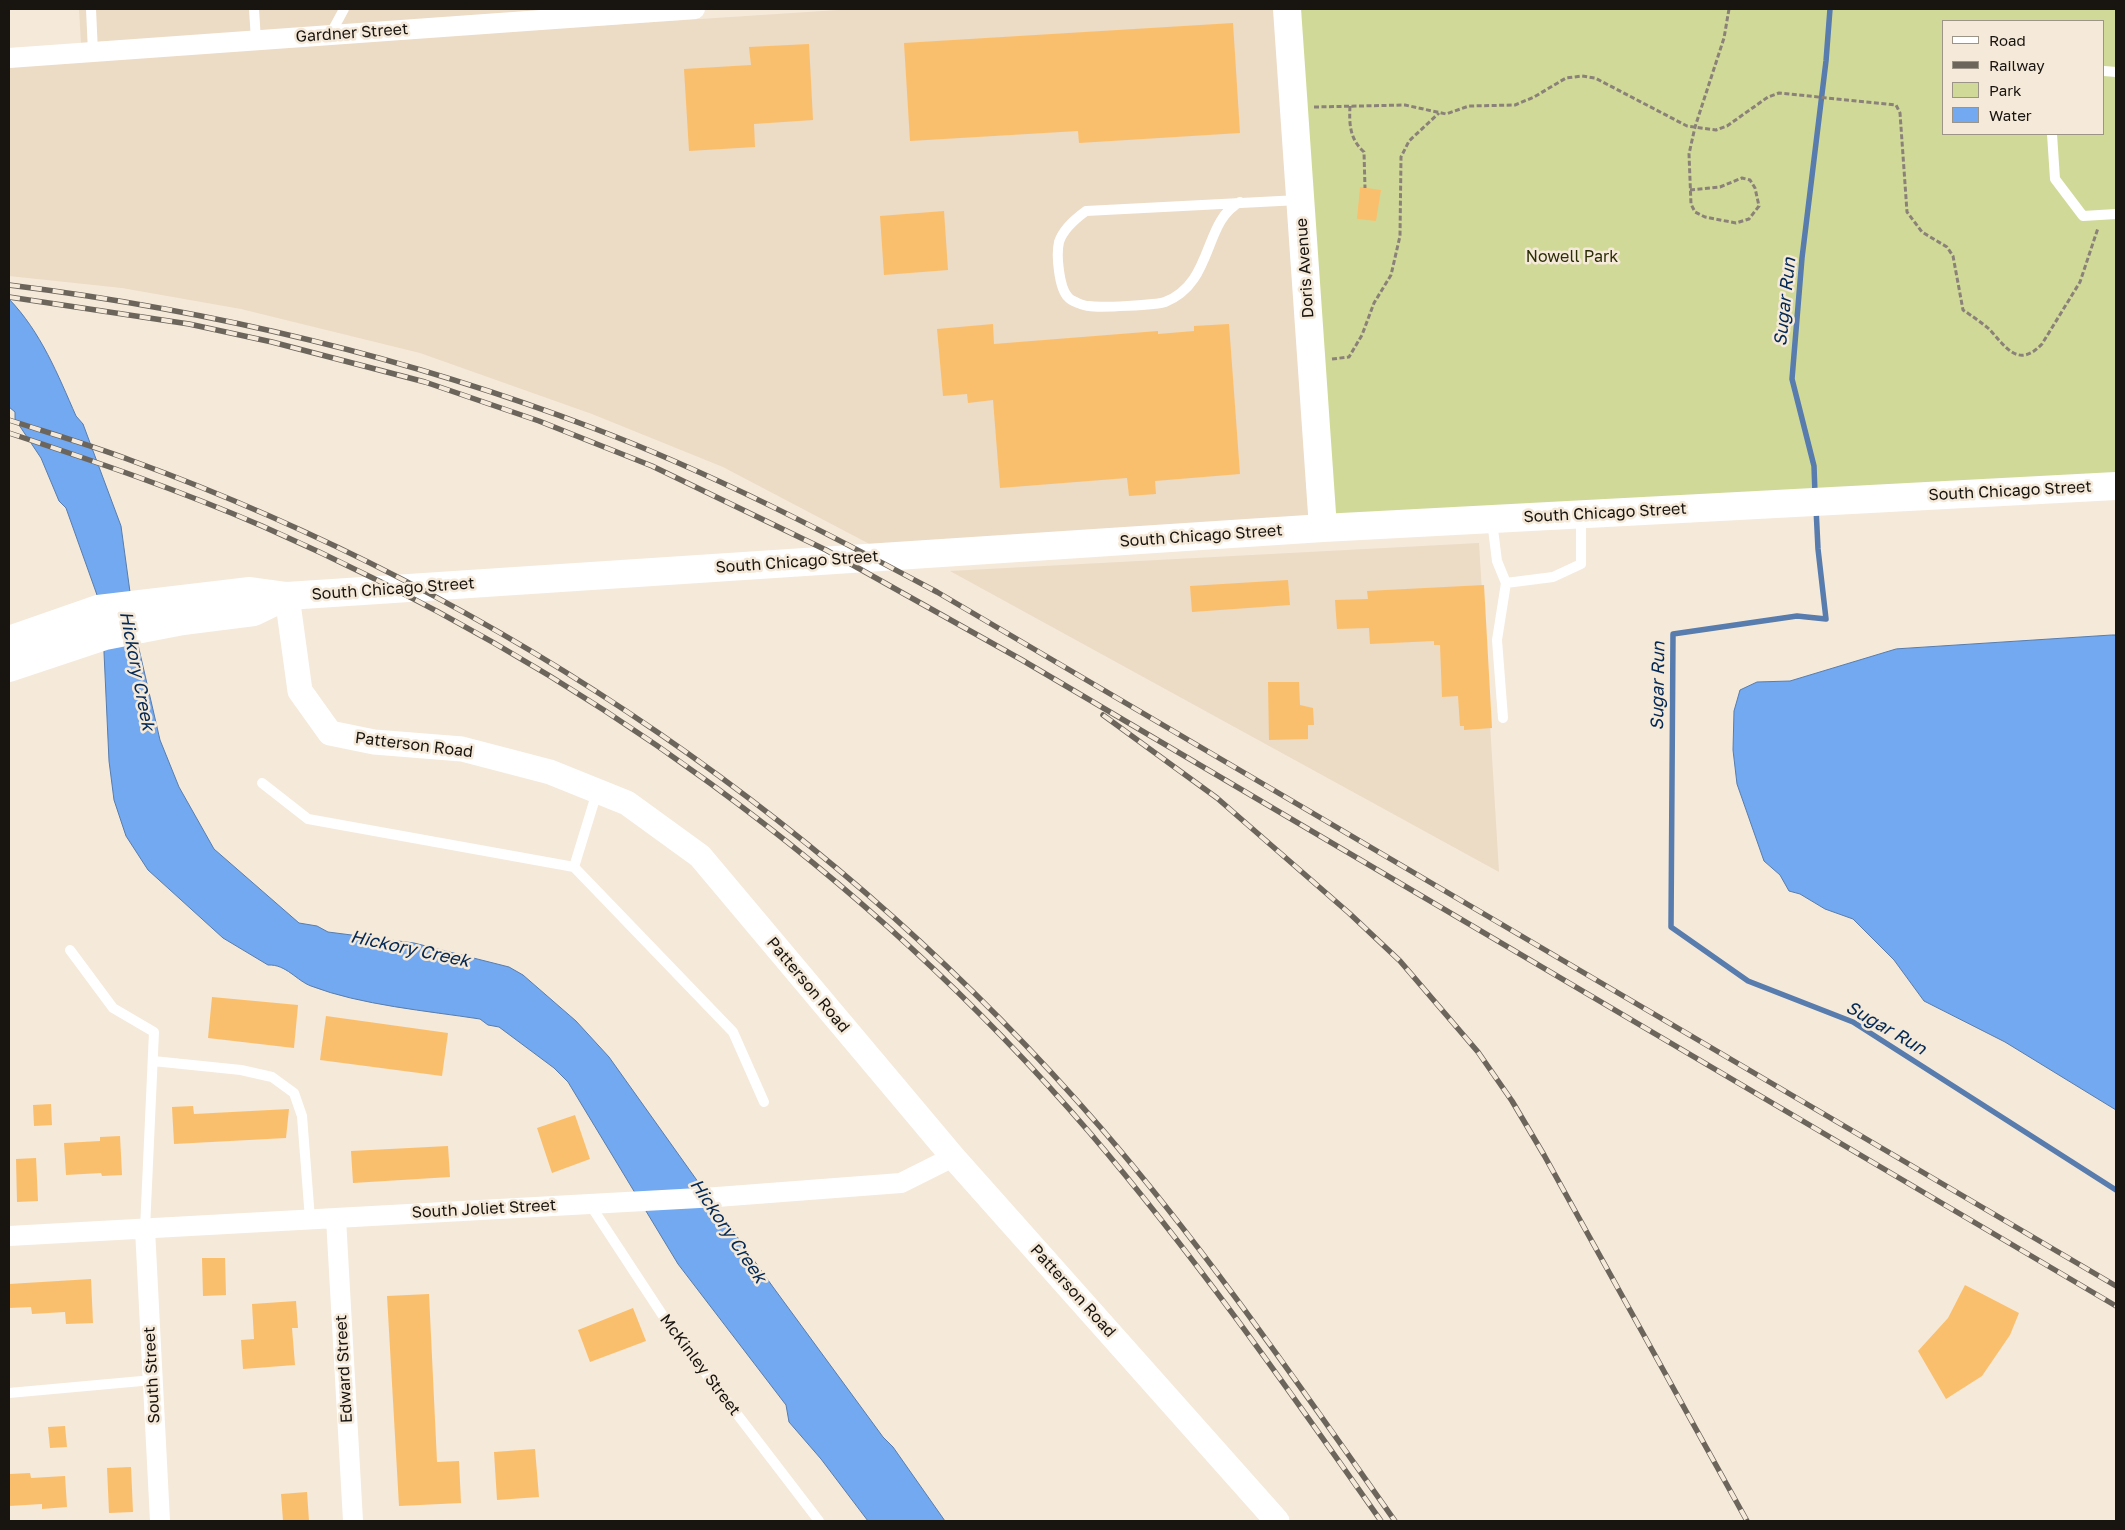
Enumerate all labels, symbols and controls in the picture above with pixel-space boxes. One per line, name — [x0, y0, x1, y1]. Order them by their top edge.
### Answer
street label: Gardner Street — [295, 19, 409, 47]
legend — [1942, 20, 2105, 135]
text: Road — [1989, 31, 2026, 49]
text: Railway — [1989, 56, 2045, 74]
text: Park — [1989, 81, 2021, 99]
text: Water — [1989, 106, 2032, 124]
street label: Doris Avenue — [1292, 217, 1318, 319]
park label: Nowell Park — [1526, 247, 1618, 267]
water label: Sugar Run — [1770, 257, 1800, 347]
street label: South Chicago Street — [1928, 477, 2092, 505]
street label: South Chicago Street — [1523, 499, 1687, 527]
street label: South Chicago Street — [1119, 521, 1283, 551]
street label: South Chicago Street — [715, 547, 879, 577]
street label: South Chicago Street — [311, 574, 475, 604]
water label: Hickory Creek — [115, 609, 159, 733]
water label: Sugar Run — [1646, 641, 1670, 731]
street label: Patterson Road — [354, 728, 474, 762]
water label: Hickory Creek — [348, 926, 472, 972]
street label: Patterson Road — [763, 933, 853, 1037]
water label: Sugar Run — [1842, 996, 1930, 1060]
water label: Hickory Creek — [685, 1175, 771, 1287]
street label: South Joliet Street — [411, 1196, 557, 1222]
street label: Patterson Road — [1026, 1241, 1120, 1341]
street label: McKinley Street — [656, 1311, 744, 1419]
street label: Edward Street — [332, 1314, 356, 1424]
street label: South Street — [140, 1326, 164, 1424]

